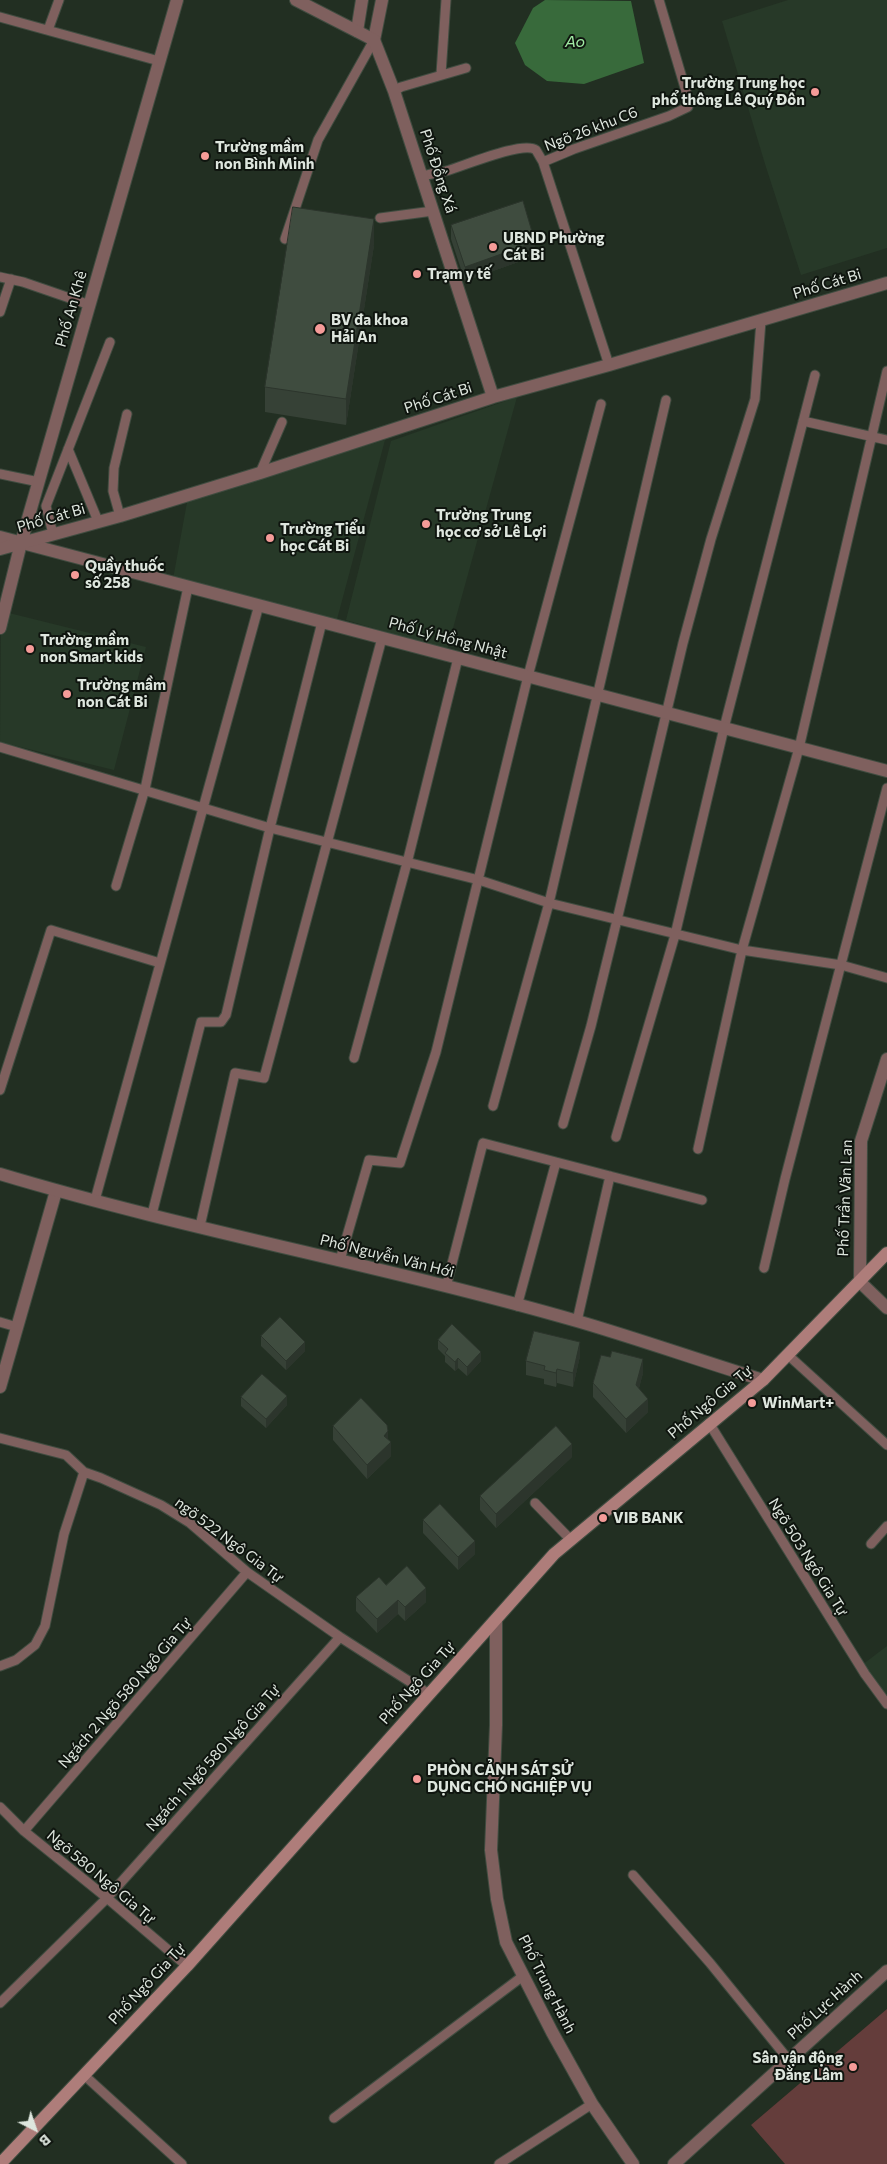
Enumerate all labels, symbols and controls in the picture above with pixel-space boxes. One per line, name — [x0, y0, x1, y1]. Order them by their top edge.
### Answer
water label: Ao — [565, 32, 585, 52]
place label: Trường Trung học phổ thông Lê Quý Đôn — [652, 74, 805, 109]
marker: Trường Trung học phổ thông Lê Quý Đôn — [809, 86, 821, 98]
street label: Ngõ 26 khu C6 — [542, 103, 640, 155]
street label: Phố Đồng Xá — [416, 127, 460, 215]
place label: Trường mầm non Bình Minh — [215, 138, 314, 173]
marker: Trường mầm non Bình Minh — [199, 150, 211, 162]
place label: UBND Phường Cát Bi — [503, 229, 605, 264]
marker: UBND Phường Cát Bi — [487, 241, 499, 253]
place label: Trạm y tế — [427, 265, 491, 283]
street label: Phố Cát Bi — [791, 265, 863, 303]
marker: Trạm y tế — [411, 268, 423, 280]
street label: Phố An Khê — [52, 269, 90, 349]
place label: BV đa khoa Hải An — [331, 311, 408, 346]
marker: BV đa khoa Hải An — [313, 322, 327, 336]
street label: Phố Cát Bi — [402, 379, 474, 417]
street label: Phố Cát Bi — [15, 500, 87, 536]
place label: Trường Trung học cơ sở Lê Lợi — [436, 506, 546, 541]
marker: Trường Trung học cơ sở Lê Lợi — [420, 518, 432, 530]
place label: Trường Tiểu học Cát Bi — [280, 520, 365, 555]
marker: Trường Tiểu học Cát Bi — [264, 532, 276, 544]
place label: Quầy thuốc số 258 — [85, 557, 164, 592]
marker: Quầy thuốc số 258 — [69, 569, 81, 581]
street label: Phố Lý Hồng Nhật — [387, 613, 509, 663]
place label: Trường mầm non Smart kids — [40, 631, 143, 666]
marker: Trường mầm non Smart kids — [24, 643, 36, 655]
place label: Trường mầm non Cát Bi — [77, 676, 166, 711]
marker: Trường mầm non Cát Bi — [61, 688, 73, 700]
street label: Phố Trần Văn Lan — [834, 1139, 856, 1257]
street label: Phố Nguyễn Văn Hới — [318, 1231, 456, 1281]
street label: Phố Ngô Gia Tự — [664, 1362, 756, 1442]
place label: WinMart+ — [762, 1394, 834, 1412]
marker: WinMart+ — [746, 1397, 758, 1409]
street label: ngõ 522 Ngô Gia Tự — [171, 1493, 287, 1587]
street label: Ngõ 503 Ngô Gia Tự — [764, 1495, 852, 1619]
place label: VIB BANK — [613, 1509, 684, 1527]
marker: VIB BANK — [597, 1512, 609, 1524]
street label: Ngách 2 Ngõ 580 Ngô Gia Tự — [55, 1614, 195, 1772]
street label: Phố Ngô Gia Tự — [375, 1638, 459, 1728]
street label: Ngách 1 Ngõ 580 Ngô Gia Tự — [142, 1681, 284, 1835]
place label: PHÒN CẢNH SÁT SỬ DỤNG CHÓ NGHIỆP VỤ — [427, 1761, 592, 1796]
marker: PHÒN CẢNH SÁT SỬ DỤNG CHÓ NGHIỆP VỤ — [411, 1773, 423, 1785]
street label: Ngõ 580 Ngô Gia Tự — [43, 1826, 159, 1928]
street label: Phố Trung Hành — [514, 1932, 580, 2036]
street label: Phố Ngô Gia Tự — [105, 1940, 189, 2028]
street label: Phố Lực Hành — [784, 1967, 866, 2043]
place label: Sân vận động Đằng Lâm — [753, 2049, 843, 2084]
marker: Sân vận động Đằng Lâm — [847, 2061, 859, 2073]
north arrow — [10, 2104, 60, 2154]
text: B — [36, 2131, 54, 2150]

